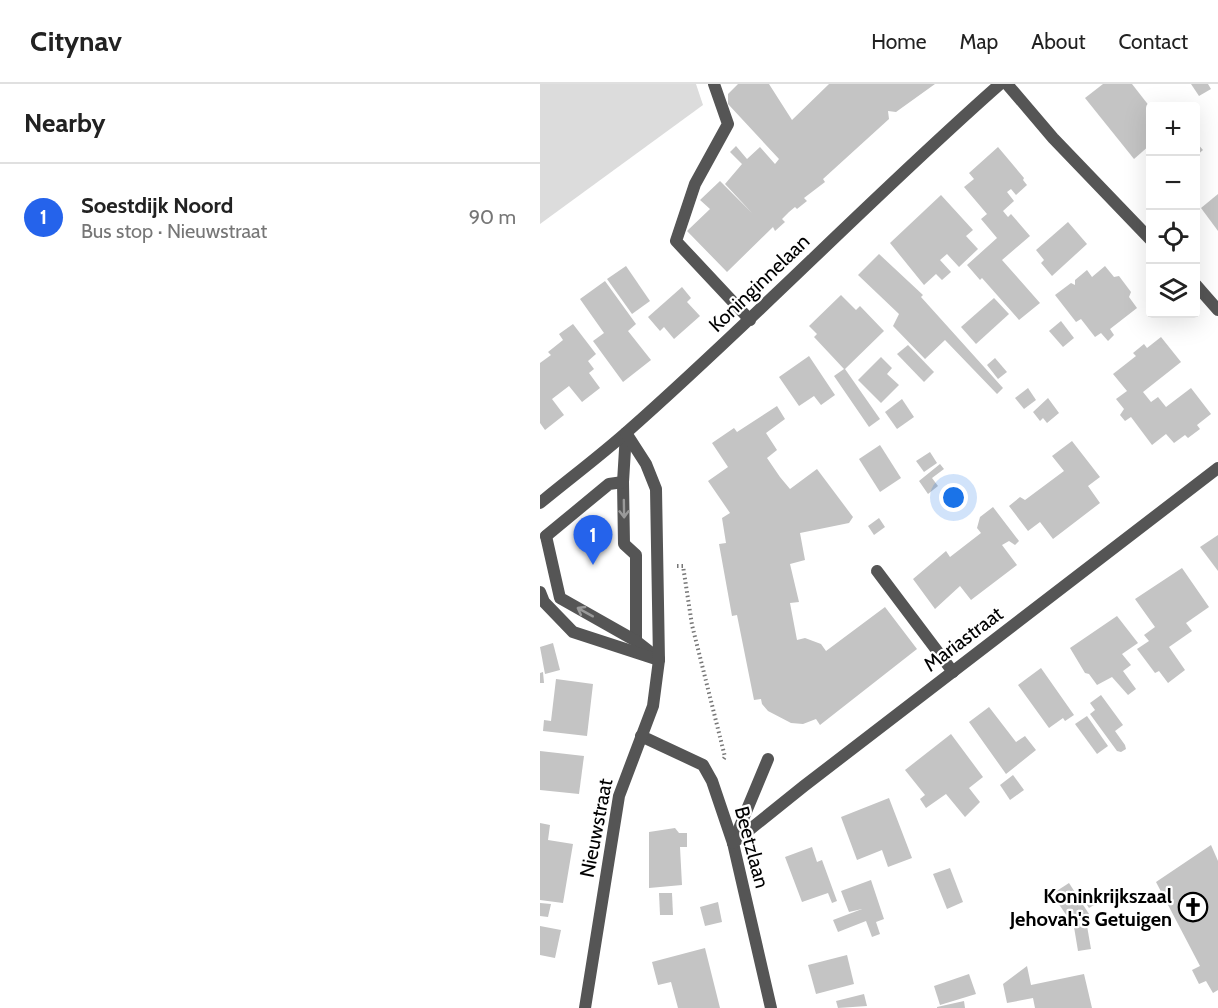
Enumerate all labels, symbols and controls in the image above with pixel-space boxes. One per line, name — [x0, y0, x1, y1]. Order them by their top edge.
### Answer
text: Citynav — [30, 24, 122, 58]
text: Home — [871, 29, 927, 54]
text: Map — [960, 29, 998, 54]
text: About — [1031, 29, 1085, 54]
text: Contact — [1118, 29, 1188, 54]
map controls — [1146, 102, 1200, 318]
button: + — [1146, 102, 1200, 156]
text: Nearby — [24, 107, 105, 139]
button: − — [1146, 156, 1200, 210]
text: Soestdijk Noord — [81, 192, 233, 219]
text: 1 — [40, 205, 47, 229]
text: 90 m — [469, 205, 516, 229]
button: locate — [1146, 210, 1200, 264]
text: Bus stop · Nieuwstraat — [81, 219, 267, 243]
street label: Koninginnelaan — [704, 229, 814, 337]
button: layers — [1146, 264, 1200, 318]
your location — [939, 483, 968, 512]
one-way arrow — [618, 499, 629, 519]
pin: 1 — [574, 516, 612, 565]
street label: Mariastraat — [919, 601, 1007, 677]
one-way arrow — [577, 606, 594, 618]
street label: Nieuwstraat — [575, 776, 617, 880]
street label: Beetzlaan — [730, 803, 774, 891]
place label: Koninkrijkszaal Jehovah's Getuigen — [1009, 884, 1172, 931]
church icon: Koninkrijkszaal Jehovah's Getuigen — [1177, 891, 1209, 923]

